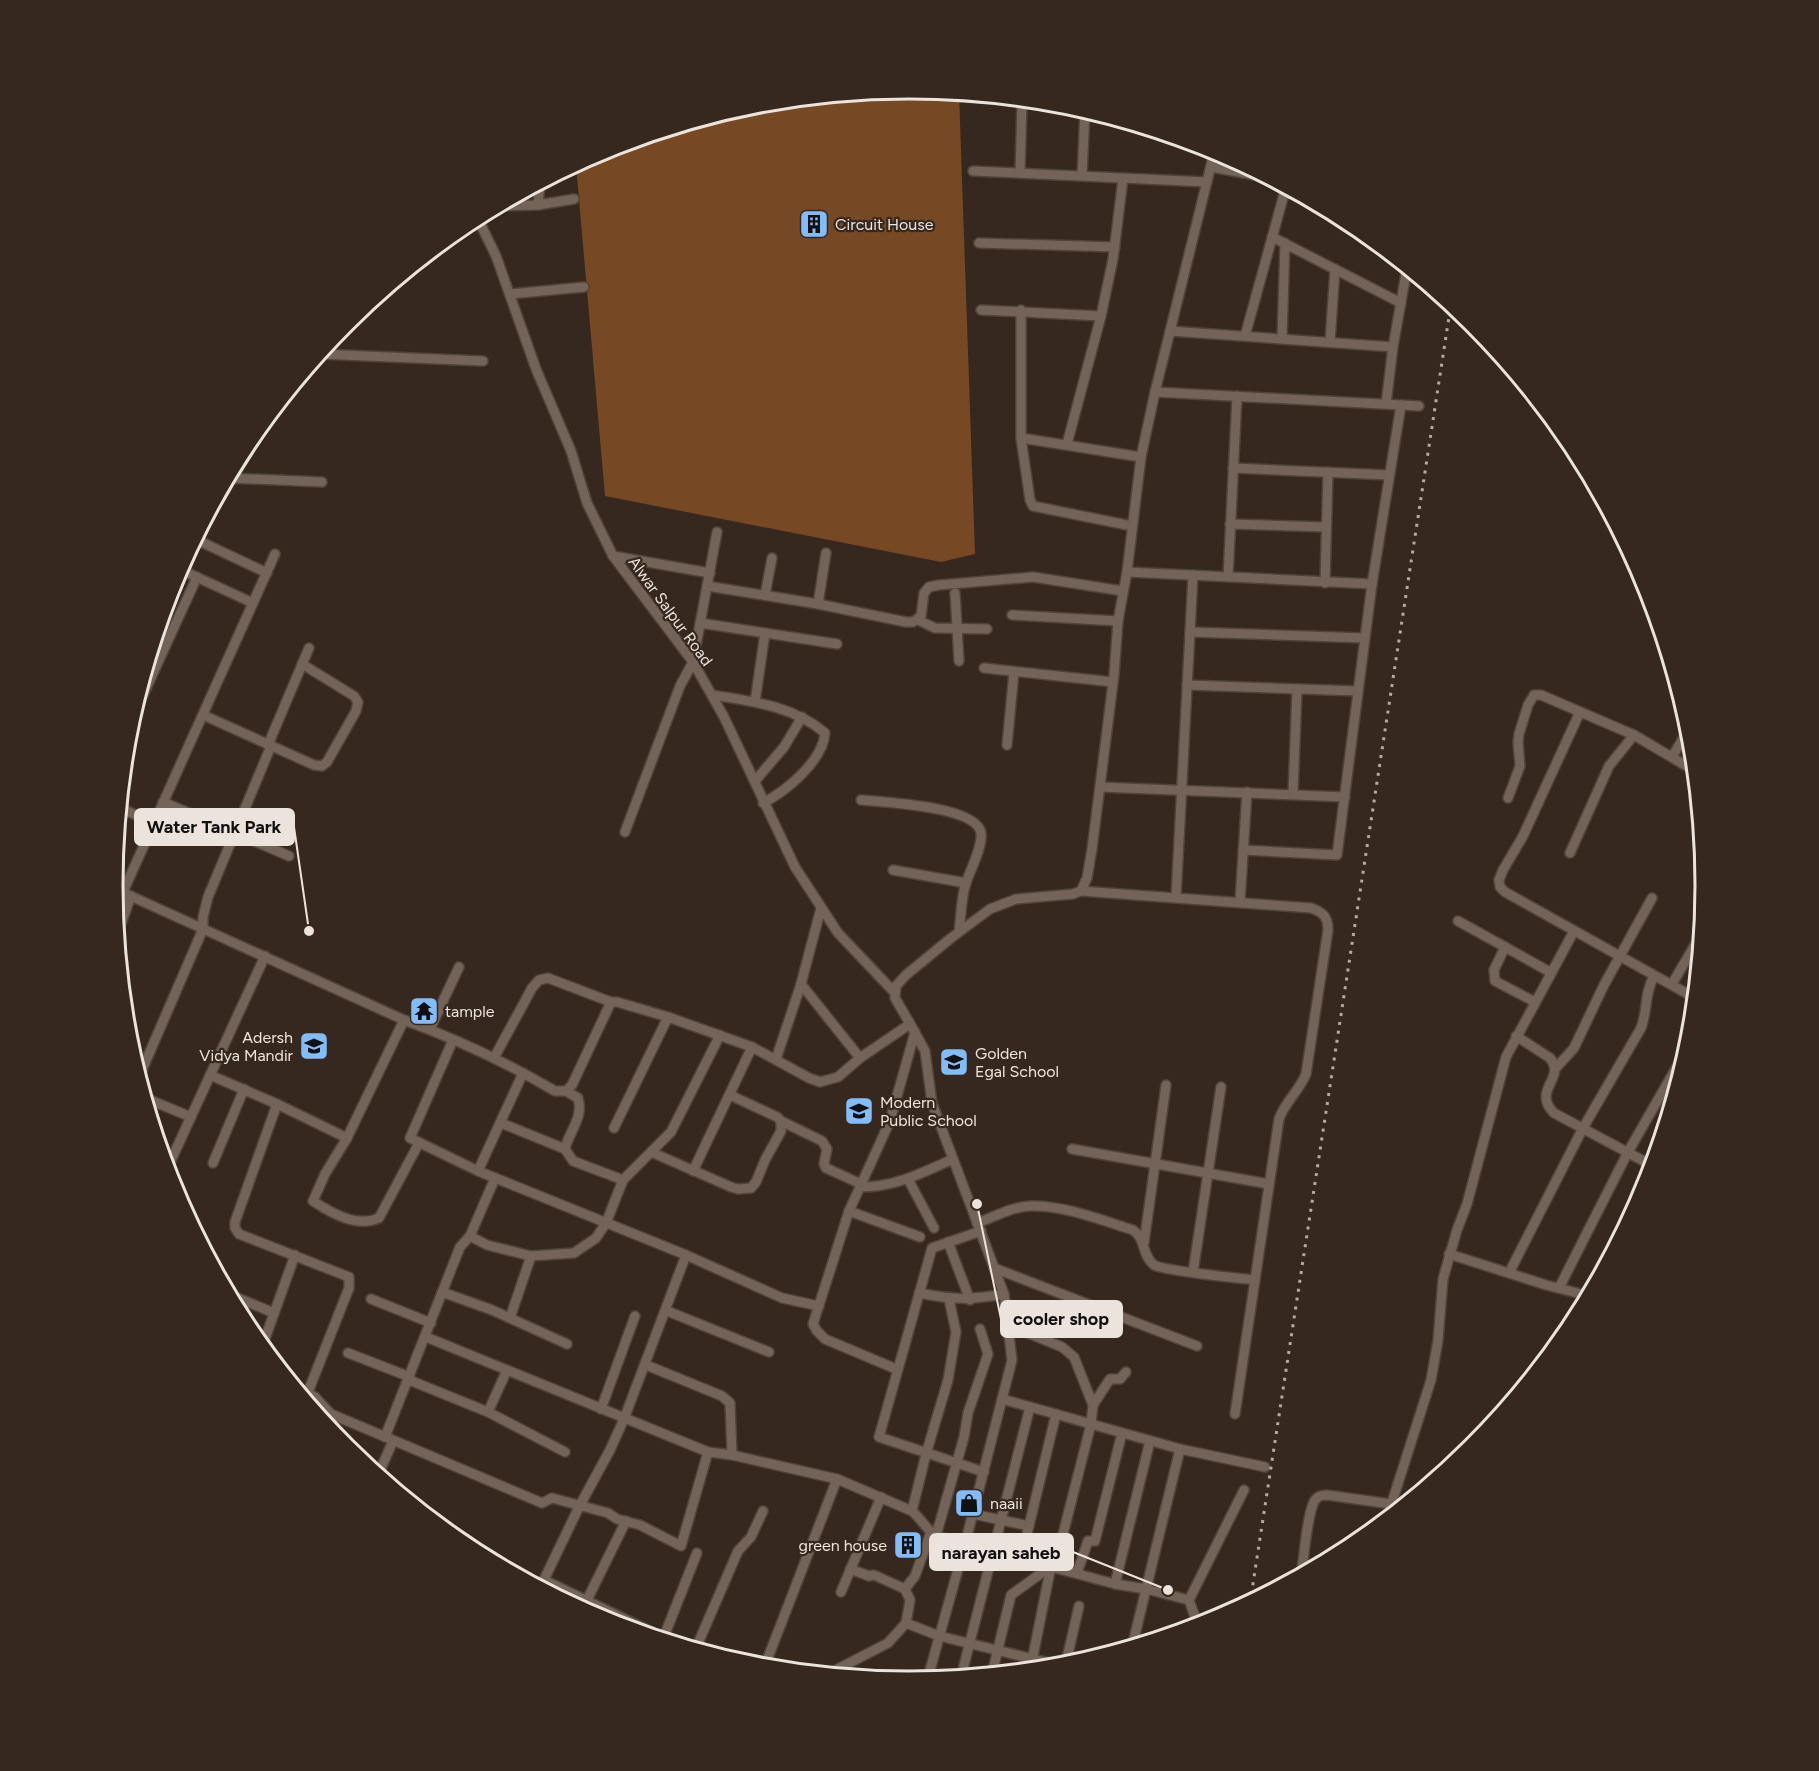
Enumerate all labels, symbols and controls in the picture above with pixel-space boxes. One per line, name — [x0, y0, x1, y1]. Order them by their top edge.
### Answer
building icon: Circuit House — [798, 208, 830, 240]
place label: Circuit House — [835, 215, 934, 234]
street label: Alwar Salpur Road — [625, 553, 717, 670]
callout: Water Tank Park — [135, 809, 294, 845]
text: Water Tank Park — [147, 816, 282, 838]
temple icon: tample — [408, 995, 440, 1027]
place label: tample — [445, 1002, 495, 1021]
place label: Adersh Vidya Mandir — [199, 1028, 294, 1065]
school or university icon: Adersh Vidya Mandir — [298, 1030, 330, 1062]
place label: Golden Egal School — [975, 1044, 1059, 1081]
school or university icon: Golden Egal School — [938, 1046, 970, 1078]
place label: Modern Public School — [880, 1093, 977, 1130]
school or university icon: Modern Public School — [843, 1095, 875, 1127]
callout: cooler shop — [1001, 1301, 1122, 1337]
text: cooler shop — [1013, 1308, 1109, 1330]
shop icon: naaii — [953, 1487, 985, 1519]
place label: naaii — [990, 1494, 1023, 1513]
building icon: green house — [892, 1529, 924, 1561]
callout: narayan saheb — [930, 1534, 1073, 1570]
place label: green house — [799, 1536, 887, 1555]
text: narayan saheb — [941, 1542, 1061, 1564]

